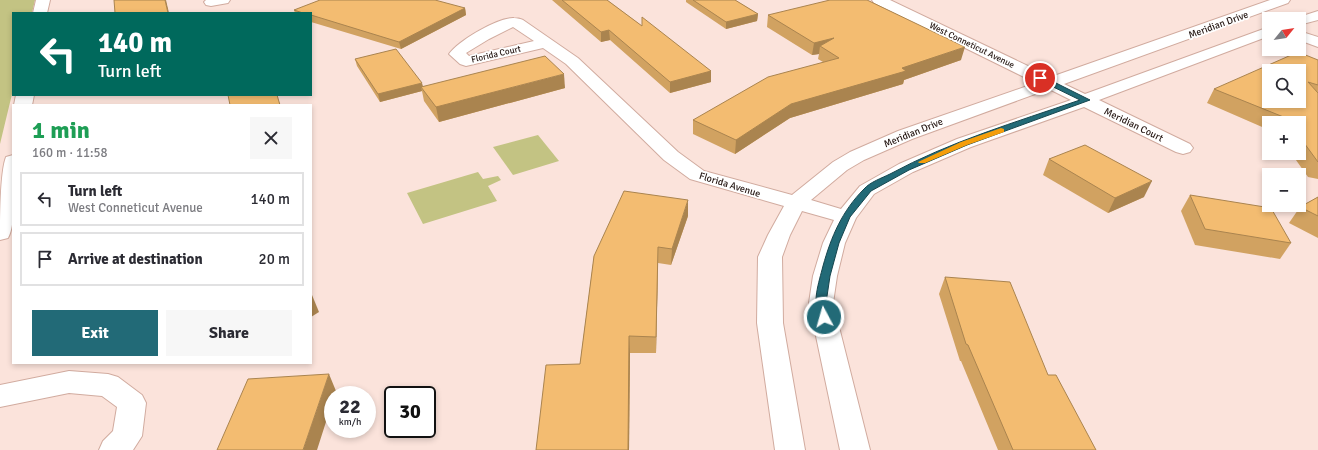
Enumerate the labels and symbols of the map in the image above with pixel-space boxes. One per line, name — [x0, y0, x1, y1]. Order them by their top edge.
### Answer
street label: Meridian Drive — [1187, 9, 1250, 41]
north arrow — [1262, 12, 1306, 56]
street label: West Conneticut Avenue — [927, 20, 1017, 71]
street label: Florida Court — [470, 43, 522, 66]
pin — [1023, 61, 1057, 95]
street label: Meridian Court — [1102, 105, 1166, 145]
street label: Meridian Drive — [882, 116, 945, 150]
street label: Florida Avenue — [698, 170, 762, 200]
position arrow — [803, 296, 845, 338]
speed limit sign: 30 — [384, 386, 436, 438]

